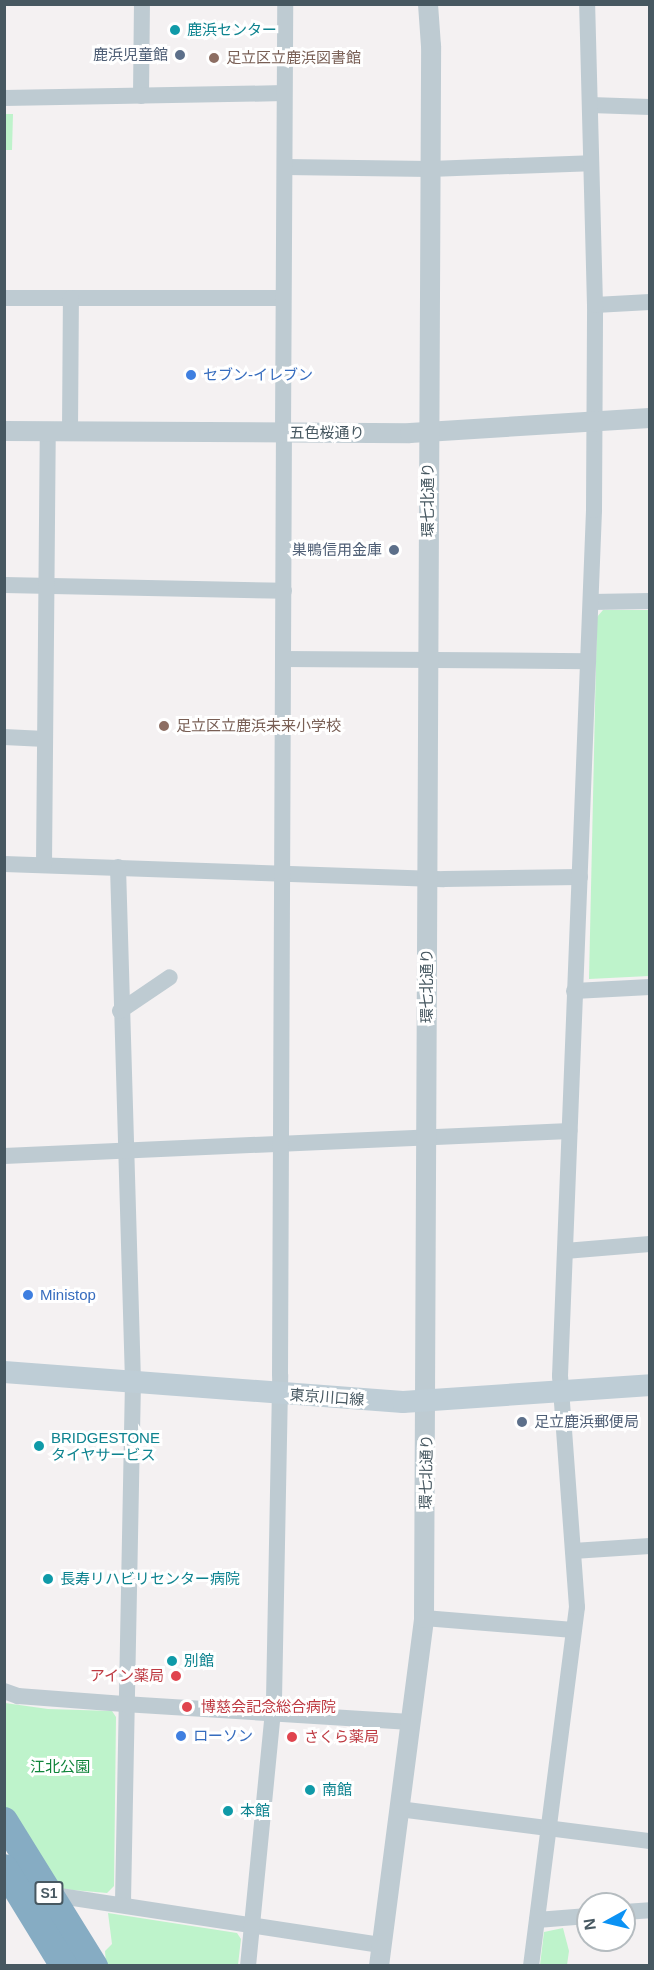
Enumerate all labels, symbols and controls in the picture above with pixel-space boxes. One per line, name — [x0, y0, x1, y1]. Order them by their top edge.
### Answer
place label: 鹿浜センター — [187, 21, 277, 39]
marker: 鹿浜センター — [168, 23, 182, 37]
place label: 鹿浜児童館 — [93, 46, 168, 64]
marker: 鹿浜児童館 — [173, 48, 187, 62]
place label: 足立区立鹿浜図書館 — [226, 49, 361, 67]
marker: 足立区立鹿浜図書館 — [207, 51, 221, 65]
place label: セブン-イレブン — [203, 366, 313, 384]
marker: セブン-イレブン — [184, 368, 198, 382]
street label: 五色桜通り — [290, 424, 364, 442]
street label: 環七北通り — [419, 463, 437, 537]
place label: 巣鴨信用金庫 — [292, 541, 382, 559]
marker: 巣鴨信用金庫 — [387, 543, 401, 557]
place label: 足立区立鹿浜未来小学校 — [176, 717, 341, 735]
marker: 足立区立鹿浜未来小学校 — [157, 719, 171, 733]
street label: 環七北通り — [418, 949, 436, 1023]
place label: Ministop — [40, 1286, 96, 1304]
marker: Ministop — [21, 1288, 35, 1302]
street label: 東京川口線 — [289, 1385, 365, 1409]
place label: 足立鹿浜郵便局 — [534, 1413, 639, 1431]
marker: 足立鹿浜郵便局 — [515, 1415, 529, 1429]
place label: BRIDGESTONE タイヤサービス — [51, 1428, 160, 1463]
street label: 環七北通り — [416, 1434, 436, 1510]
marker: BRIDGESTONE タイヤサービス — [32, 1439, 46, 1453]
place label: 長寿リハビリセンター病院 — [60, 1570, 240, 1588]
marker: 長寿リハビリセンター病院 — [41, 1572, 55, 1586]
place label: 別館 — [184, 1652, 214, 1670]
marker: 別館 — [165, 1654, 179, 1668]
place label: アイン薬局 — [89, 1667, 164, 1685]
marker: アイン薬局 — [169, 1669, 183, 1683]
marker: 博慈会記念総合病院 — [178, 1698, 196, 1716]
place label: 博慈会記念総合病院 — [201, 1698, 336, 1716]
place label: ローソン — [193, 1727, 253, 1745]
place label: さくら薬局 — [304, 1728, 379, 1746]
marker: ローソン — [174, 1729, 188, 1743]
marker: さくら薬局 — [285, 1730, 299, 1744]
park label: 江北公園 — [30, 1758, 90, 1776]
place label: 南館 — [322, 1781, 352, 1799]
marker: 南館 — [303, 1783, 317, 1797]
place label: 本館 — [240, 1802, 270, 1820]
marker: 本館 — [221, 1804, 235, 1818]
road number: S1 — [34, 1882, 64, 1904]
north arrow — [576, 1892, 636, 1952]
text: N — [580, 1917, 599, 1931]

